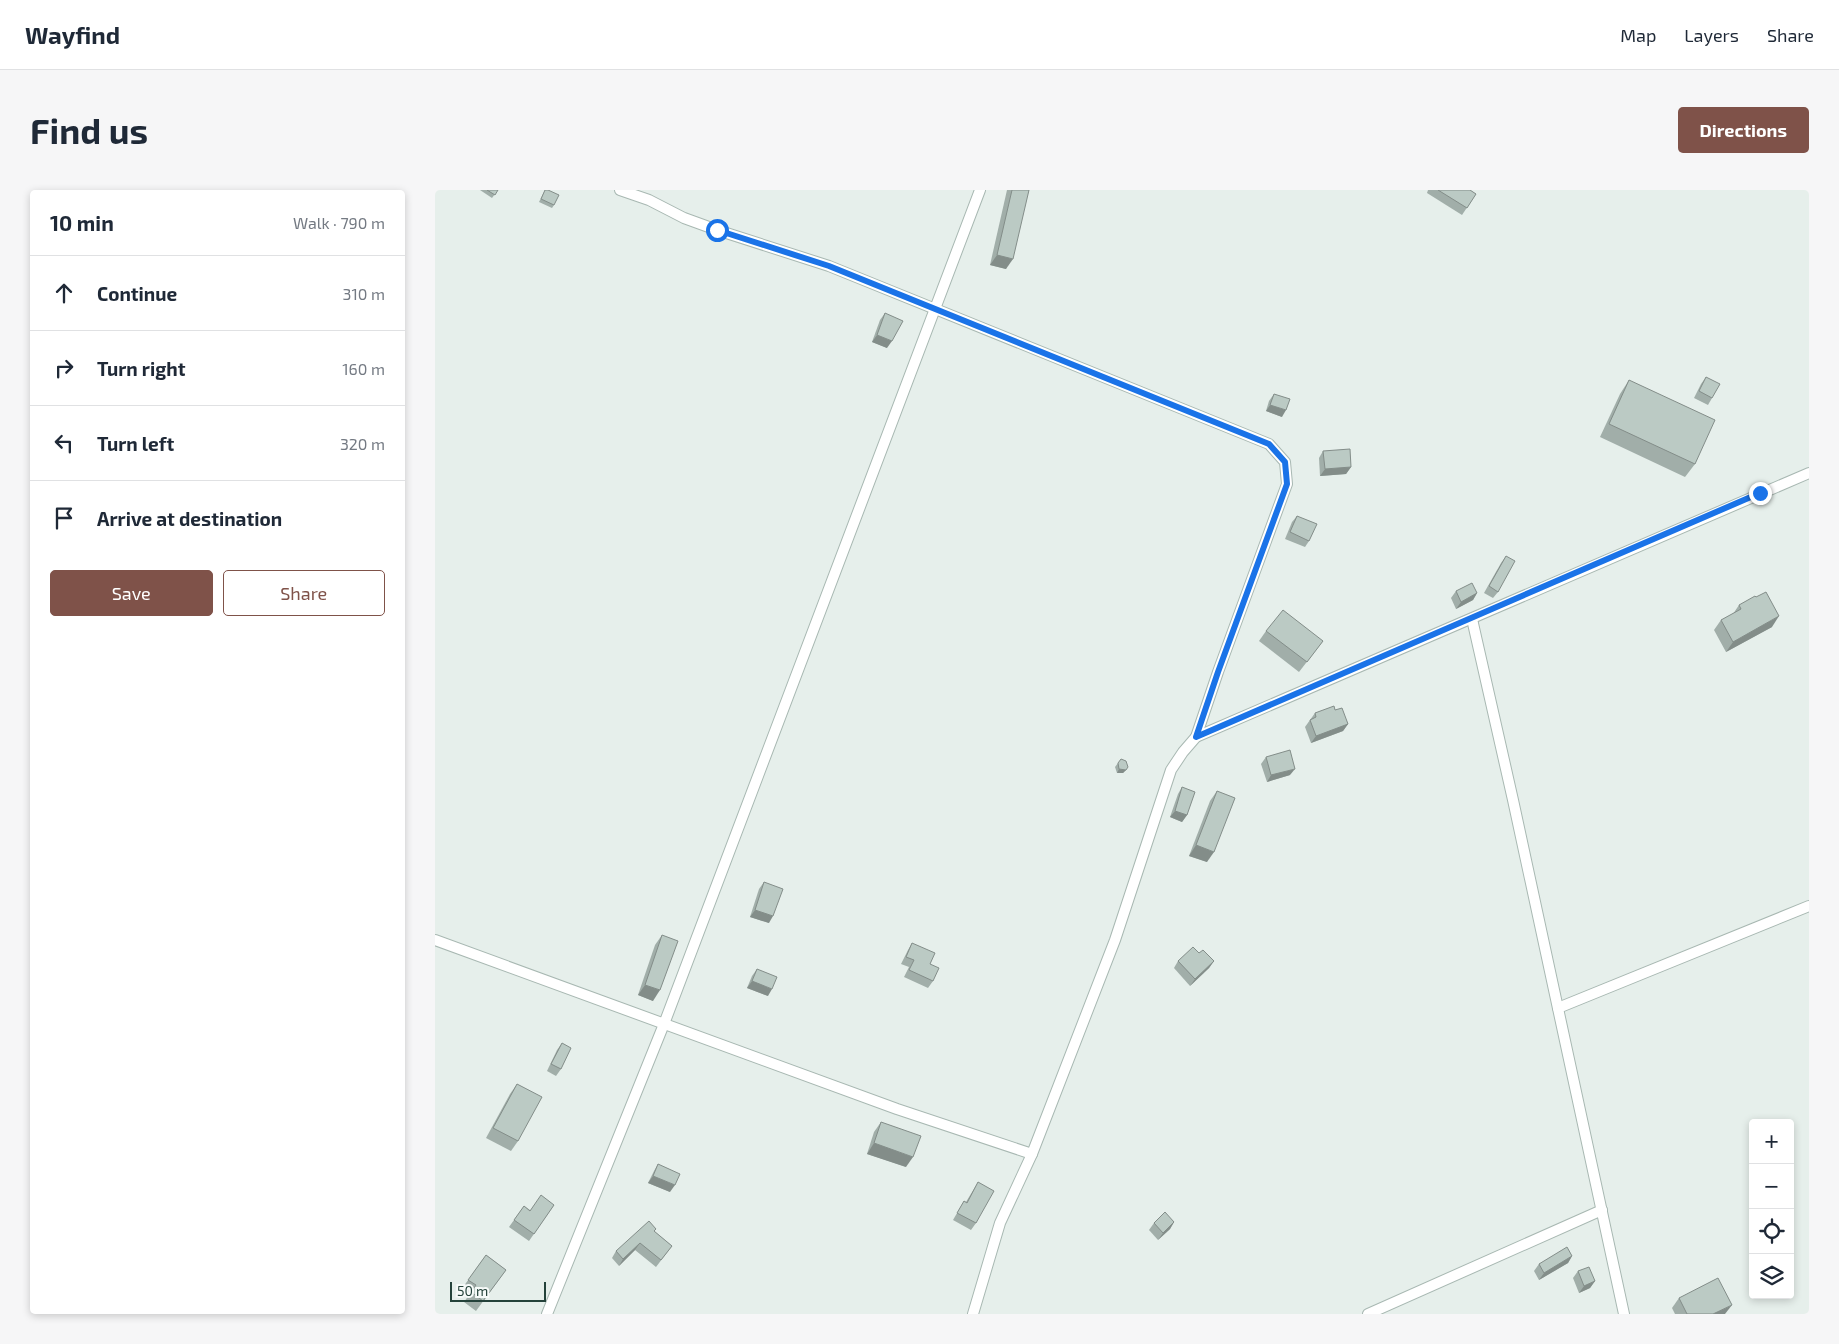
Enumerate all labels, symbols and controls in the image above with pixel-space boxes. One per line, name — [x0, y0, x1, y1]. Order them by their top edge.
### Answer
text: Wayfind — [25, 20, 120, 49]
text: Map — [1620, 24, 1656, 46]
text: Layers — [1684, 24, 1739, 46]
text: Share — [1767, 24, 1814, 46]
button: Directions — [1678, 107, 1809, 153]
text: Find us — [30, 109, 148, 151]
text: 10 min — [50, 210, 114, 235]
text: Walk · 790 m — [293, 213, 385, 232]
route start — [706, 219, 729, 242]
icon: ahead — [50, 279, 78, 307]
text: Continue — [97, 282, 177, 305]
text: 310 m — [343, 284, 385, 303]
icon: right — [50, 354, 78, 382]
text: Turn right — [97, 357, 185, 380]
text: 160 m — [342, 359, 385, 378]
icon: left — [50, 429, 78, 457]
text: Turn left — [97, 432, 174, 455]
text: 320 m — [340, 434, 385, 453]
route end — [1749, 482, 1772, 505]
icon: arrive — [50, 504, 78, 532]
text: Arrive at destination — [97, 507, 282, 530]
button: Save — [50, 570, 213, 616]
button: Share — [223, 570, 385, 616]
map controls — [1749, 1119, 1794, 1299]
button: + — [1749, 1119, 1794, 1164]
button: − — [1749, 1164, 1794, 1209]
button: locate — [1749, 1209, 1794, 1254]
button: layers — [1749, 1254, 1794, 1299]
scale bar — [450, 1279, 546, 1302]
text: 50 m — [457, 1282, 488, 1299]

